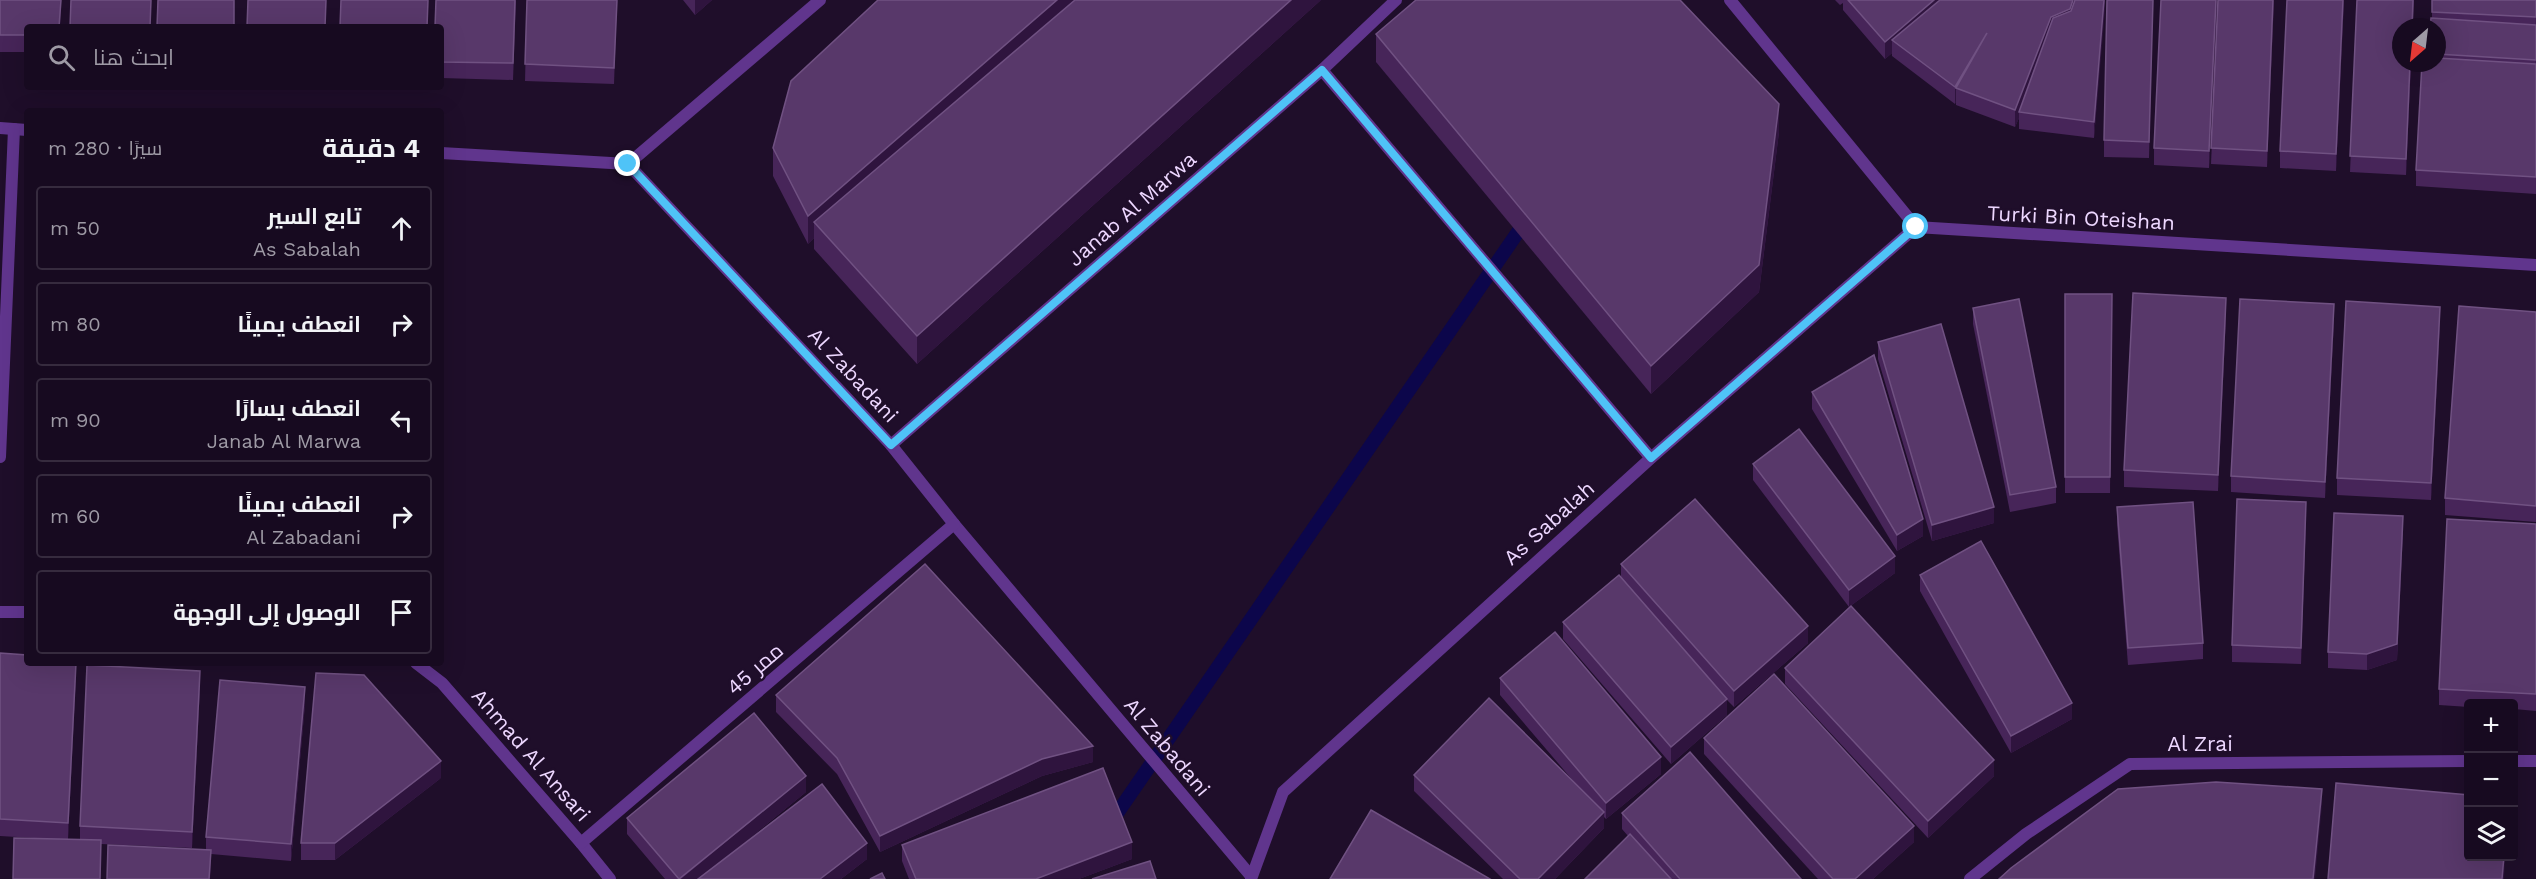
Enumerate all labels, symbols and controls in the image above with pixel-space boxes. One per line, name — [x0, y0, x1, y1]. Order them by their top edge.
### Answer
north arrow — [2392, 18, 2446, 72]
search box — [24, 24, 444, 90]
icon: search — [45, 41, 78, 74]
text: ابحث هنا — [93, 45, 174, 70]
text: 4 دقيقة — [322, 133, 420, 163]
text: سيرًا · 280 m — [48, 136, 162, 160]
street label: Janab Al Marwa — [1062, 146, 1201, 271]
route end — [614, 150, 640, 176]
street label: Turki Bin Oteishan — [1986, 200, 2176, 235]
text: تابع السير — [267, 204, 361, 229]
icon: ahead — [385, 212, 418, 245]
route start — [1902, 213, 1928, 239]
text: 50 m — [50, 216, 100, 240]
text: As Sabalah — [253, 237, 361, 261]
icon: right — [385, 308, 418, 341]
text: 80 m — [50, 312, 101, 336]
text: انعطف يمينًا — [237, 312, 361, 337]
street label: Al Zabadani — [803, 322, 904, 427]
text: انعطف يسارًا — [235, 396, 361, 421]
icon: left — [385, 404, 418, 437]
text: 90 m — [50, 408, 101, 432]
text: Janab Al Marwa — [207, 429, 361, 453]
street label: As Sabalah — [1498, 475, 1599, 570]
text: انعطف يمينًا — [237, 492, 361, 517]
icon: right — [385, 500, 418, 533]
text: 60 m — [50, 504, 101, 528]
text: Al Zabadani — [246, 525, 361, 549]
icon: arrive — [385, 596, 418, 629]
text: الوصول إلى الوجهة — [173, 600, 361, 625]
street label: ممر 45 — [721, 637, 788, 700]
street label: Ahmad Al Ansari — [467, 683, 596, 826]
street label: Al Zabadani — [1119, 692, 1216, 801]
map controls — [2464, 699, 2518, 861]
button: + — [2464, 699, 2518, 753]
street label: Al Zrai — [2167, 731, 2233, 756]
button: − — [2464, 753, 2518, 807]
button: layers — [2464, 807, 2518, 861]

